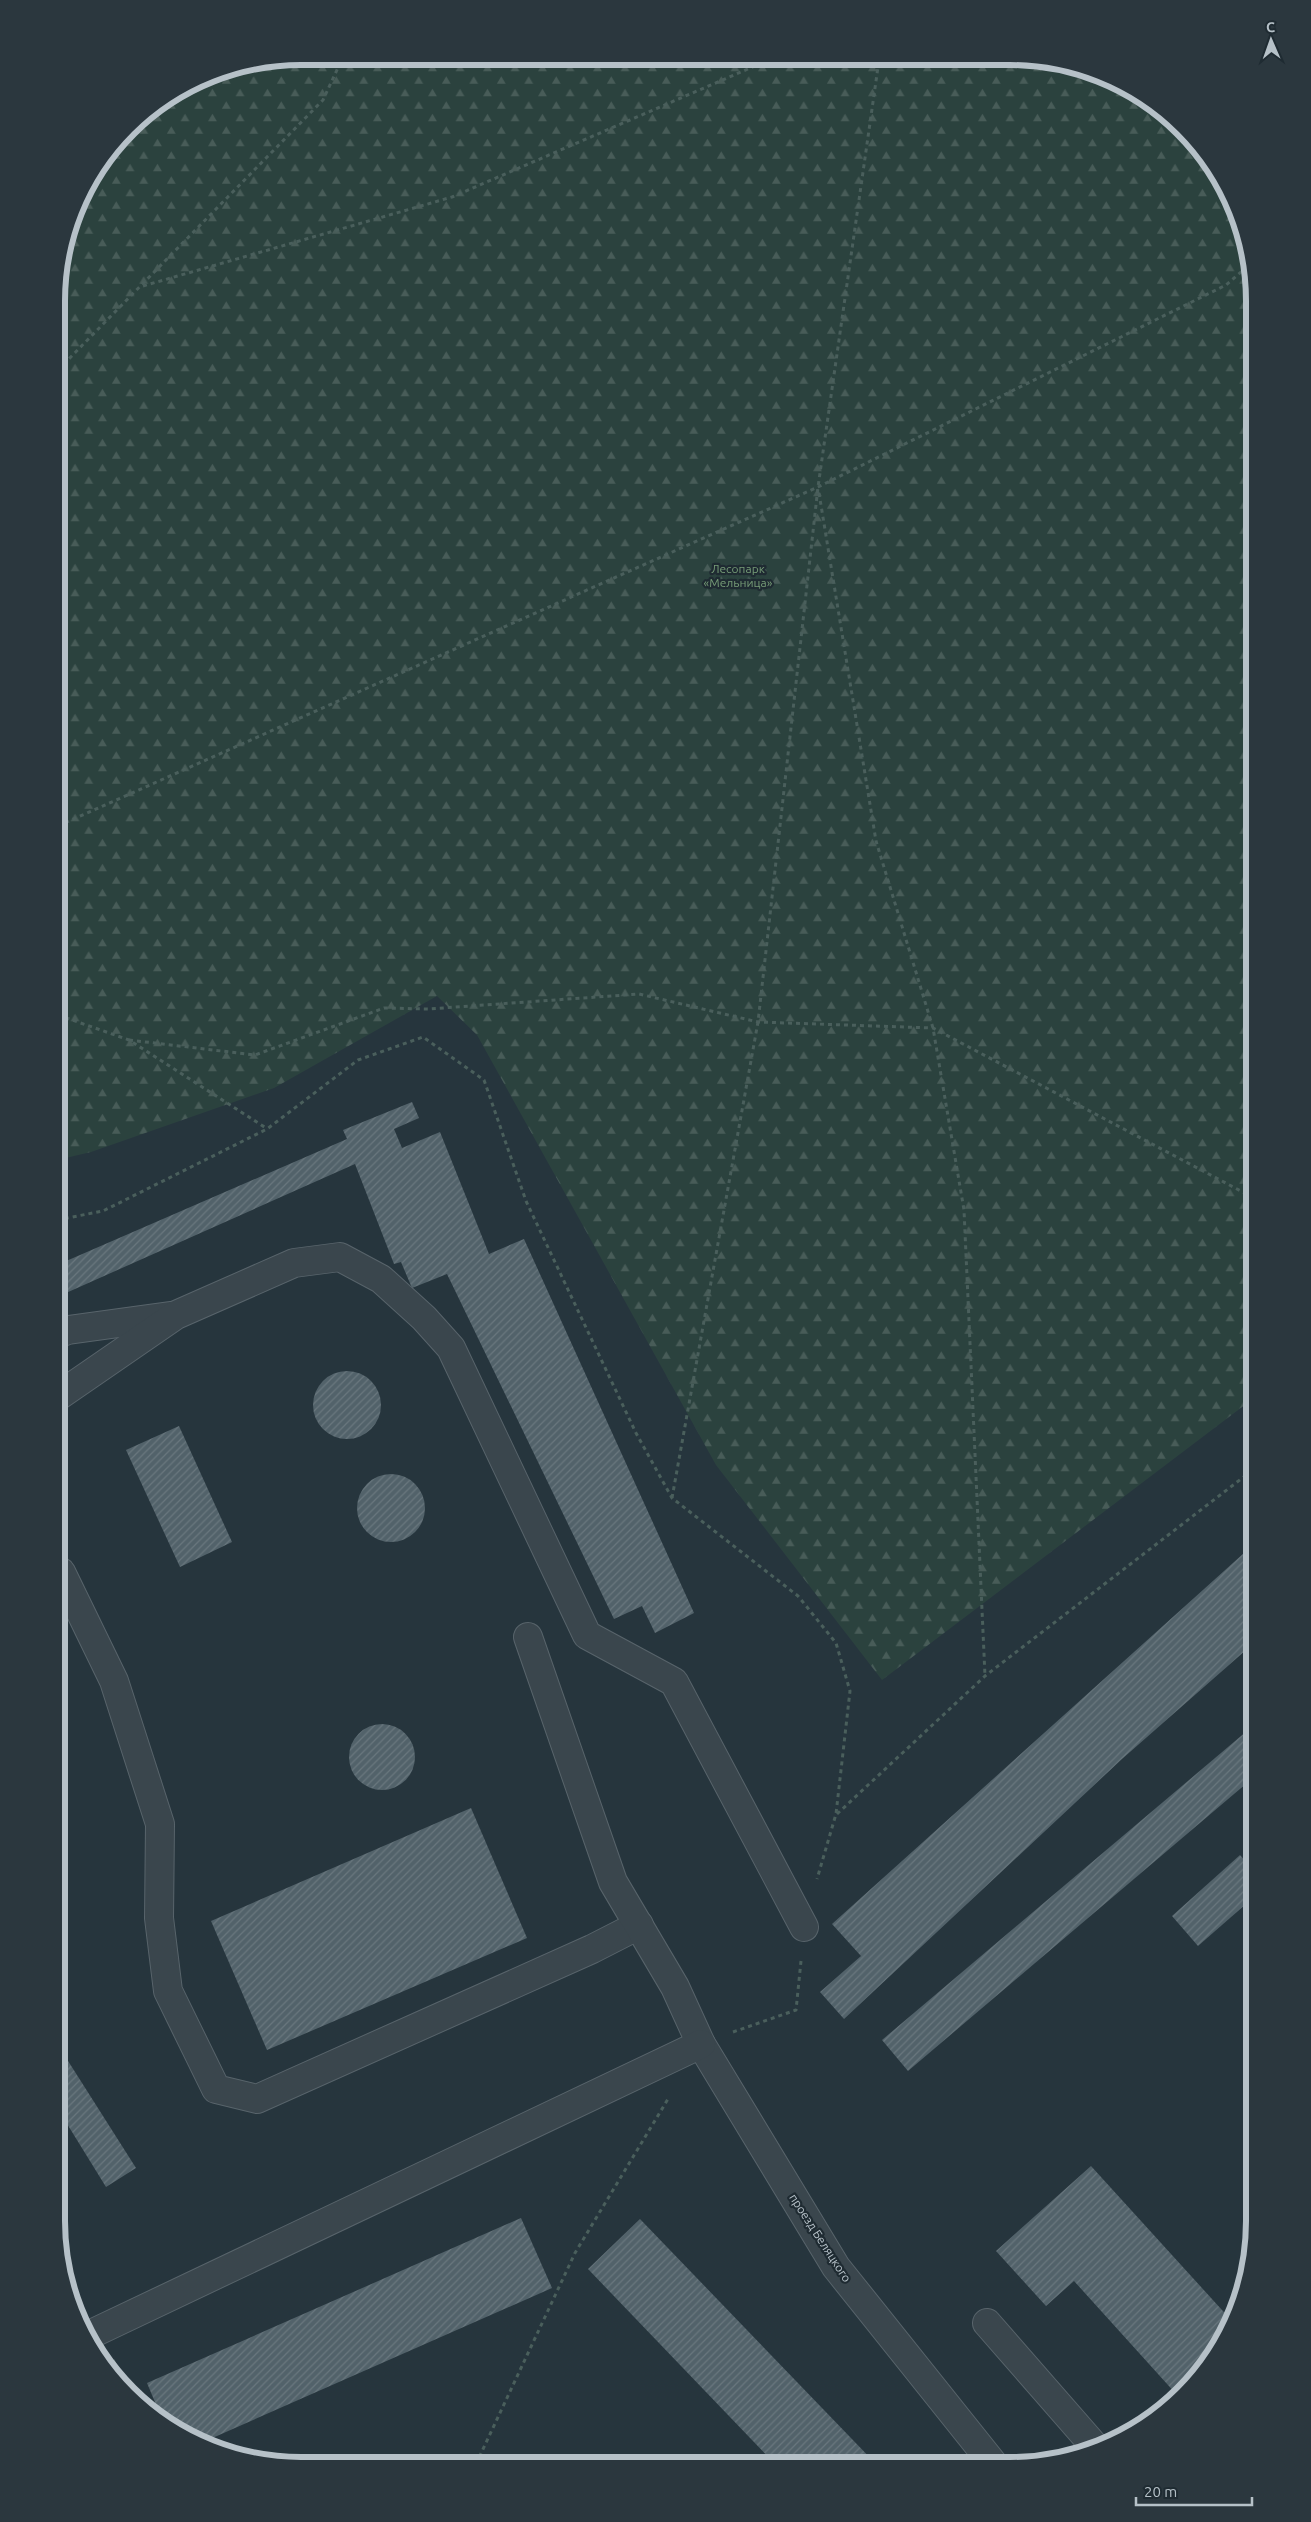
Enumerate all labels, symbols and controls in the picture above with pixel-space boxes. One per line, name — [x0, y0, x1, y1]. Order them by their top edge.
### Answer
north arrow — [1246, 15, 1296, 65]
text: С — [1266, 19, 1275, 35]
park label: Лесопарк «Мельница» — [704, 562, 773, 589]
street label: проезд Беляцкого — [787, 2191, 854, 2284]
scale bar — [1136, 2474, 1252, 2506]
text: 20 m — [1144, 2483, 1177, 2500]

